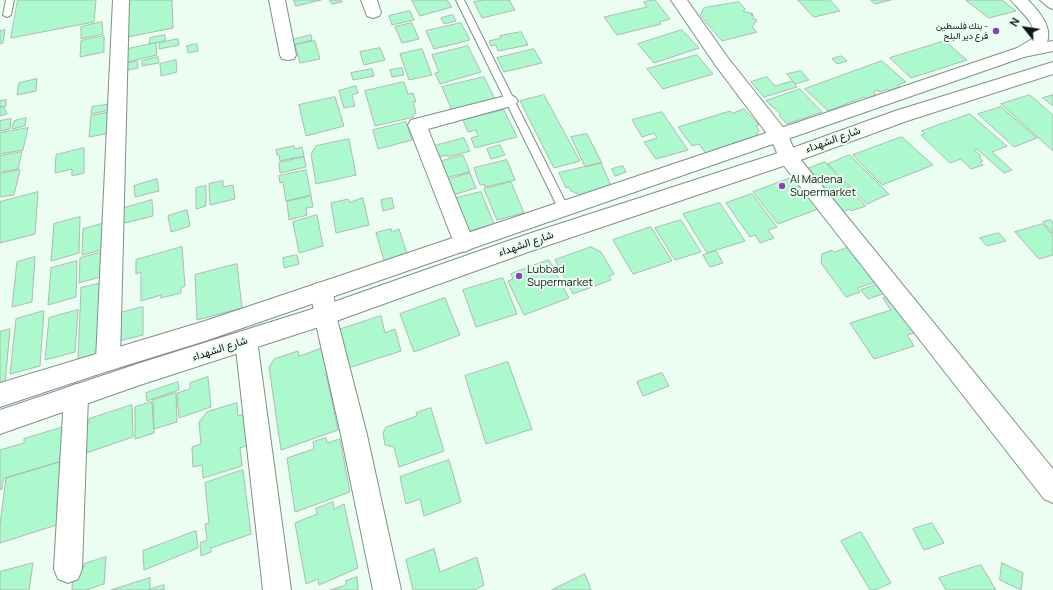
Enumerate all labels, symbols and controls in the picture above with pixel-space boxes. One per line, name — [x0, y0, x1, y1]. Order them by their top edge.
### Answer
north arrow — [1005, 8, 1045, 48]
text: N — [1006, 15, 1023, 29]
place label: بنك فلسطين - فرع دير البلح — [936, 21, 988, 42]
marker: بنك فلسطين - فرع دير البلح — [991, 26, 1001, 36]
street label: شارع الشهداء — [804, 124, 862, 156]
place label: Al Madena Supermarket — [790, 173, 856, 199]
marker: Al Madena Supermarket — [777, 181, 787, 191]
street label: شارع الشهداء — [497, 228, 555, 260]
place label: Lubbad Supermarket — [527, 263, 593, 289]
marker: Lubbad Supermarket — [514, 271, 524, 281]
street label: شارع الشهداء — [191, 334, 249, 364]

